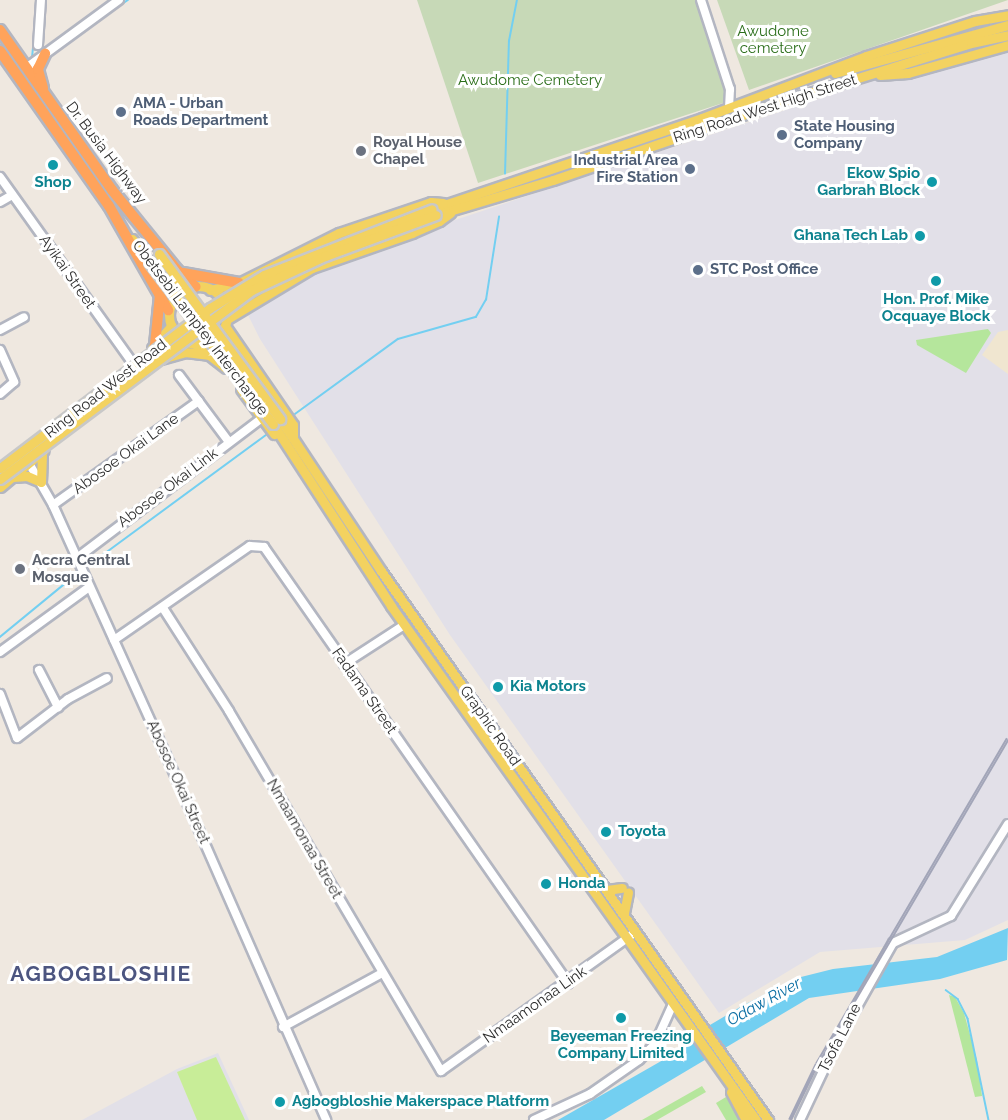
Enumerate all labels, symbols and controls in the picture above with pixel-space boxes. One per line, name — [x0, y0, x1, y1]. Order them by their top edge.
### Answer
park label: Awudome cemetery — [737, 22, 809, 57]
street label: Ring Road West High Street — [671, 71, 859, 147]
park label: Awudome Cemetery — [458, 72, 602, 90]
place label: AMA - Urban Roads Department — [133, 94, 268, 129]
street label: Dr. Busia Highway — [62, 99, 150, 207]
marker: AMA - Urban Roads Department — [114, 105, 128, 119]
place label: State Housing Company — [794, 117, 895, 152]
marker: State Housing Company — [775, 128, 789, 142]
place label: Royal House Chapel — [373, 133, 462, 168]
marker: Royal House Chapel — [354, 144, 368, 158]
place label: Industrial Area Fire Station — [573, 151, 678, 186]
marker: Shop — [46, 158, 60, 172]
marker: Industrial Area Fire Station — [683, 162, 697, 176]
place label: Ekow Spio Garbrah Block — [817, 164, 920, 199]
place label: Shop — [35, 174, 71, 192]
marker: Ekow Spio Garbrah Block — [925, 175, 939, 189]
place label: Ghana Tech Lab — [793, 227, 908, 245]
marker: Ghana Tech Lab — [913, 229, 927, 243]
street label: Ayikai Street — [35, 232, 99, 312]
street label: Obetsebi Lamptey Interchange — [128, 237, 272, 419]
place label: STC Post Office — [710, 261, 818, 279]
marker: STC Post Office — [691, 263, 705, 277]
marker: Hon. Prof. Mike Ocquaye Block — [929, 274, 943, 288]
place label: Hon. Prof. Mike Ocquaye Block — [882, 290, 990, 325]
street label: Ring Road West Road — [41, 336, 171, 442]
street label: Abosoe Okai Lane — [70, 410, 182, 498]
street label: Abosoe Okai Link — [115, 445, 221, 531]
place label: Accra Central Mosque — [32, 551, 130, 586]
marker: Accra Central Mosque — [13, 562, 27, 576]
street label: Fadama Street — [328, 645, 400, 737]
place label: Kia Motors — [510, 678, 586, 696]
marker: Kia Motors — [491, 680, 505, 694]
street label: Graphic Road — [456, 683, 524, 769]
street label: Abosoe Okai Street — [143, 718, 213, 846]
street label: Nmaamonaa Street — [262, 776, 346, 902]
place label: Toyota — [618, 823, 666, 841]
marker: Toyota — [599, 825, 613, 839]
place label: Honda — [558, 875, 605, 893]
marker: Honda — [539, 877, 553, 891]
district label: AGBOGBLOSHIE — [10, 961, 192, 987]
street label: Nmaamonaa Link — [480, 963, 590, 1047]
water label: Odaw River — [724, 974, 804, 1030]
street label: Tsofa Lane — [815, 1000, 865, 1076]
marker: Beyeeman Freezing Company Limited — [614, 1011, 628, 1025]
place label: Beyeeman Freezing Company Limited — [550, 1027, 692, 1062]
place label: Agbogbloshie Makerspace Platform — [292, 1093, 549, 1111]
marker: Agbogbloshie Makerspace Platform — [273, 1095, 287, 1109]

